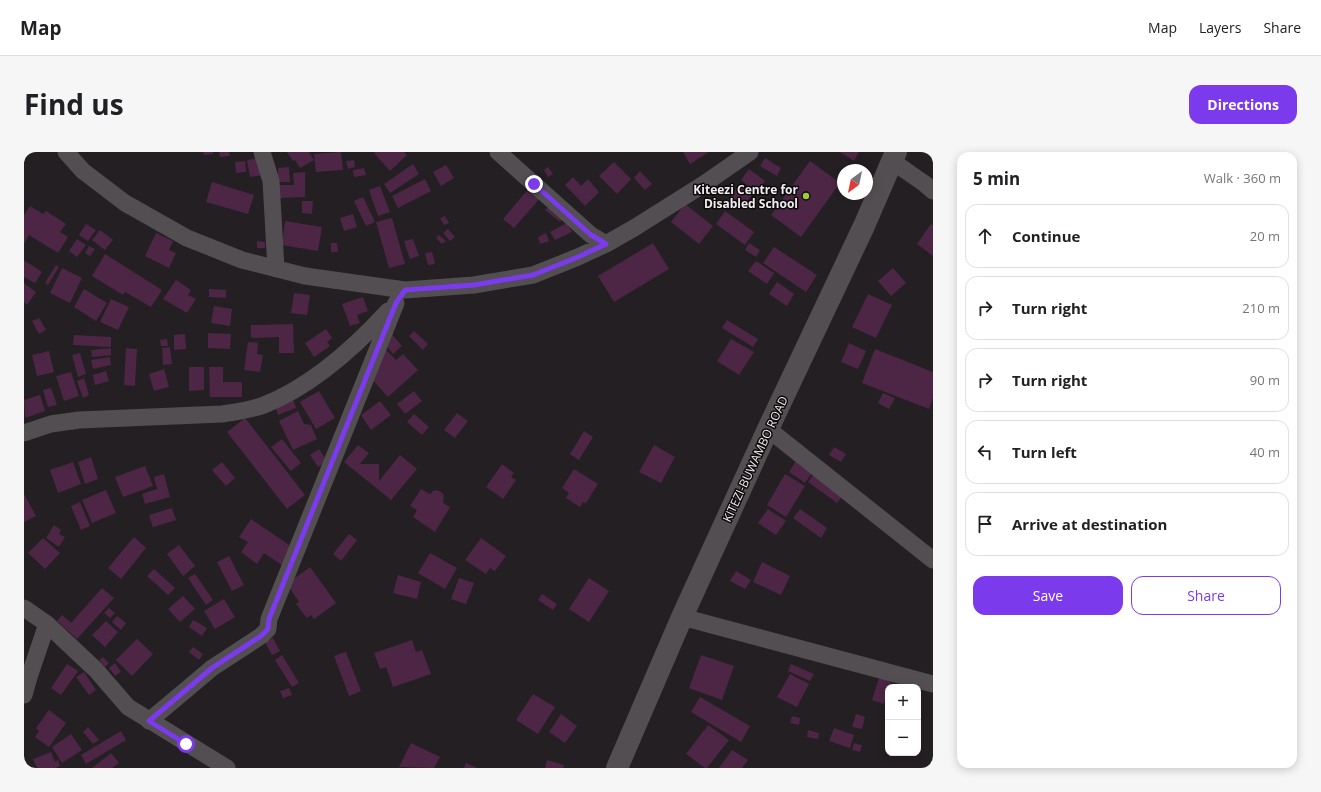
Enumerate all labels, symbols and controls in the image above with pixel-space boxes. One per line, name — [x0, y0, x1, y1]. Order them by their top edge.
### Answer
text: Map — [20, 15, 61, 41]
text: Map — [1148, 18, 1177, 37]
text: Layers — [1199, 18, 1241, 37]
text: Share — [1263, 18, 1301, 37]
text: Find us — [24, 85, 124, 123]
button: Directions — [1189, 85, 1297, 124]
north arrow — [837, 164, 873, 200]
text: 5 min — [973, 167, 1020, 190]
text: Walk · 360 m — [1204, 169, 1281, 187]
route end — [525, 175, 543, 193]
place label: Kiteezi Centre for Disabled School — [693, 181, 799, 212]
marker: Kiteezi Centre for Disabled School — [801, 191, 811, 201]
icon: ahead — [974, 225, 996, 247]
text: Continue — [1012, 226, 1080, 246]
text: 20 m — [1250, 227, 1280, 245]
icon: right — [974, 297, 996, 319]
text: Turn right — [1012, 298, 1087, 318]
text: 210 m — [1242, 299, 1280, 317]
icon: right — [974, 369, 996, 391]
text: Turn right — [1012, 370, 1087, 390]
text: 90 m — [1250, 371, 1280, 389]
street label: KITEZI-BUWAMBO ROAD — [718, 393, 792, 525]
icon: left — [974, 441, 996, 463]
text: Turn left — [1012, 442, 1077, 462]
text: 40 m — [1250, 443, 1280, 461]
icon: arrive — [974, 513, 996, 535]
text: Arrive at destination — [1012, 514, 1167, 534]
button: Save — [973, 576, 1123, 615]
button: Share — [1131, 576, 1281, 615]
map controls — [885, 684, 921, 756]
button: + — [885, 684, 921, 720]
button: − — [885, 720, 921, 756]
route start — [177, 735, 195, 753]

